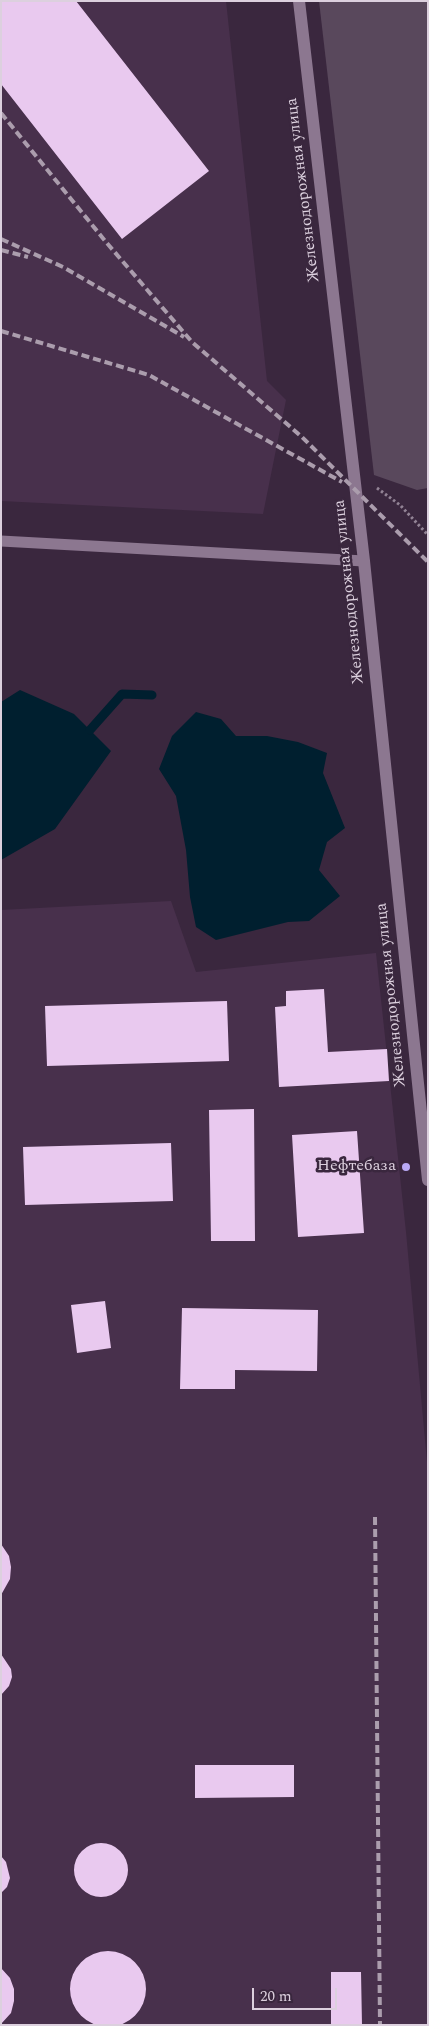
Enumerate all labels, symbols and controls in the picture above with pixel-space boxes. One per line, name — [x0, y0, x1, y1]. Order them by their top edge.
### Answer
street label: Железнодорожная улица — [283, 97, 325, 283]
street label: Железнодорожная улица — [331, 499, 369, 685]
street label: Железнодорожная улица — [373, 902, 411, 1088]
place label: Нефтебаза — [317, 1157, 396, 1177]
marker: Нефтебаза — [400, 1161, 412, 1173]
scale bar — [254, 1978, 339, 2010]
text: 20 m — [260, 1985, 292, 2008]

